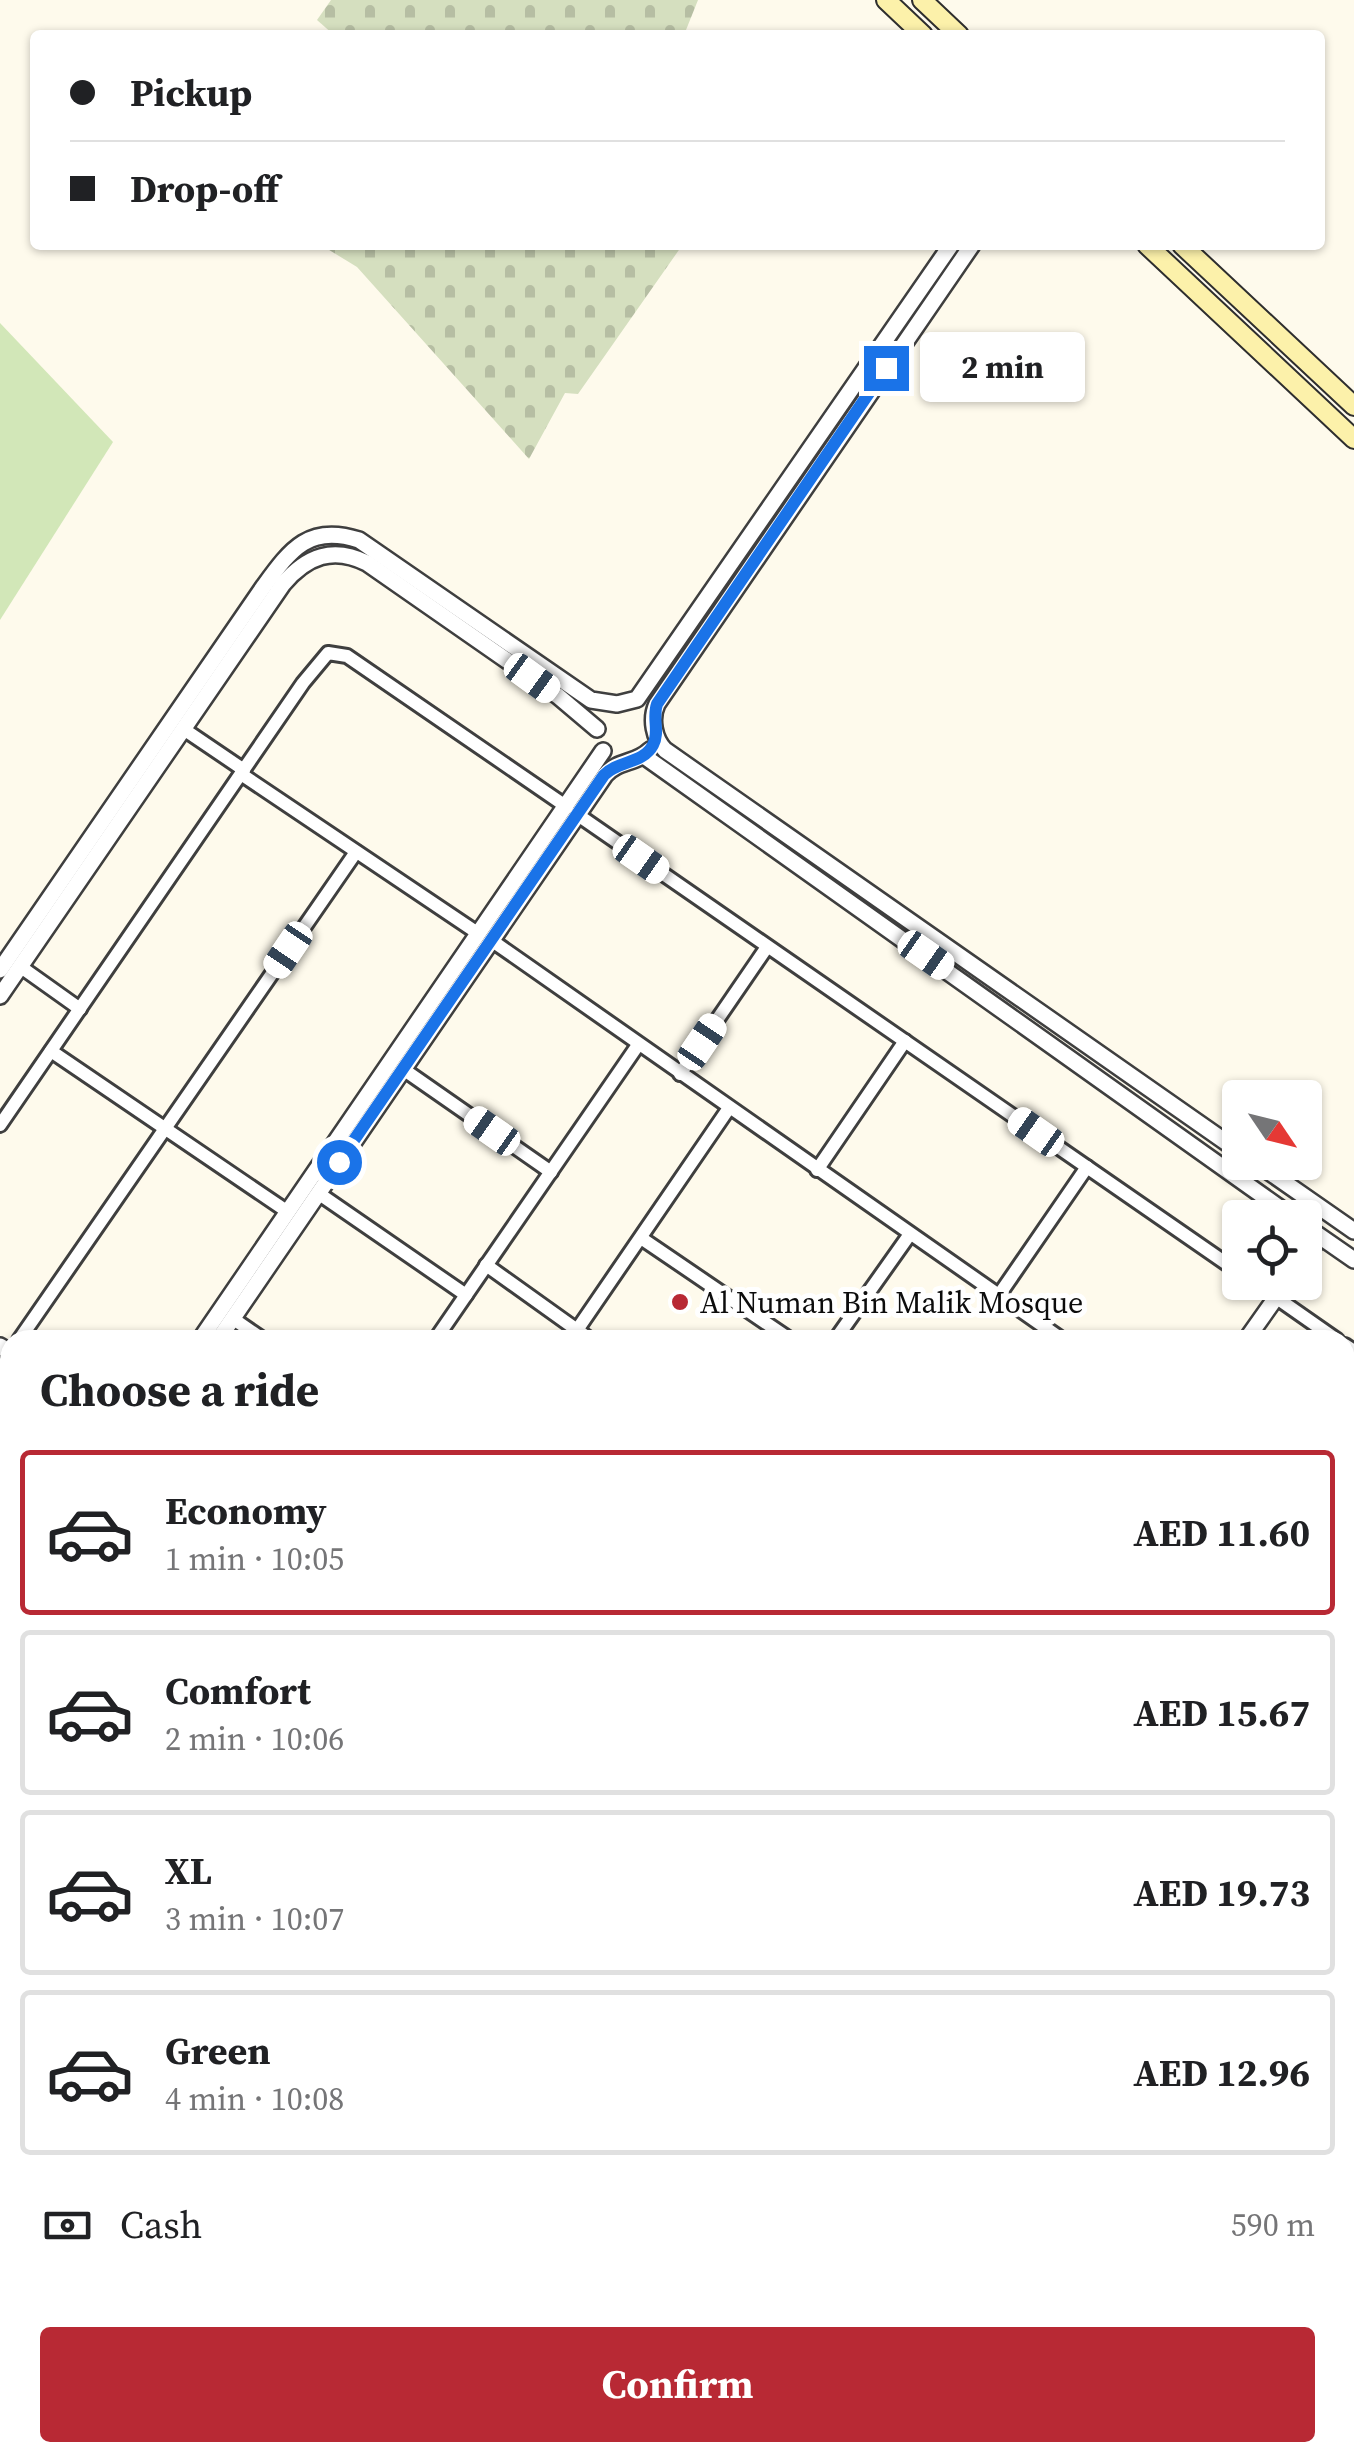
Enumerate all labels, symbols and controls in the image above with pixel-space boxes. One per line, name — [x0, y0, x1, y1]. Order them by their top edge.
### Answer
text: Pickup — [130, 67, 252, 119]
text: Drop-off — [130, 163, 279, 215]
callout: 2 min — [921, 333, 1086, 403]
text: 2 min — [961, 345, 1044, 389]
route end — [864, 346, 909, 391]
car — [499, 648, 565, 708]
car — [608, 830, 674, 888]
car — [259, 917, 317, 983]
car — [893, 926, 959, 984]
car — [673, 1009, 731, 1075]
north arrow — [1222, 1080, 1322, 1180]
map controls — [1222, 1080, 1322, 1300]
car — [459, 1102, 525, 1160]
car — [1003, 1103, 1069, 1161]
route start — [317, 1140, 362, 1185]
button: locate — [1222, 1200, 1322, 1300]
place label: Al Numan Bin Malik Mosque — [700, 1282, 1083, 1323]
marker: Al Numan Bin Malik Mosque — [669, 1291, 691, 1313]
text: Choose a ride — [40, 1359, 319, 1421]
text: Economy — [165, 1485, 327, 1537]
icon: car — [45, 1488, 135, 1578]
text: AED 11.60 — [1133, 1507, 1310, 1559]
text: 1 min · 10:05 — [165, 1537, 344, 1581]
text: Comfort — [165, 1665, 311, 1717]
icon: car — [45, 1668, 135, 1758]
text: AED 15.67 — [1133, 1687, 1310, 1739]
text: 2 min · 10:06 — [165, 1717, 344, 1761]
text: XL — [165, 1845, 212, 1897]
icon: car — [45, 1848, 135, 1938]
text: AED 19.73 — [1133, 1867, 1310, 1919]
text: 3 min · 10:07 — [165, 1897, 344, 1941]
text: Green — [165, 2025, 271, 2077]
icon: car — [45, 2028, 135, 2118]
text: AED 12.96 — [1133, 2047, 1310, 2099]
text: 4 min · 10:08 — [165, 2077, 344, 2121]
icon: cash — [40, 2198, 95, 2253]
text: Cash — [120, 2199, 202, 2251]
text: 590 m — [1231, 2203, 1315, 2247]
button: Confirm — [40, 2327, 1315, 2442]

